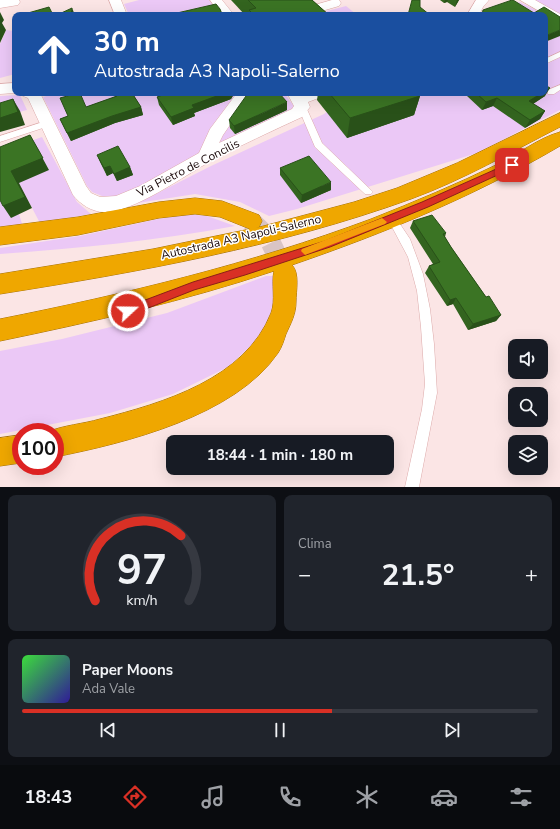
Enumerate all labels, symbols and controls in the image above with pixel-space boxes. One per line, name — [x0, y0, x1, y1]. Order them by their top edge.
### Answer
text: 30 m — [94, 23, 160, 61]
icon: ahead — [28, 28, 80, 80]
text: Autostrada A3 Napoli-Salerno — [94, 59, 340, 83]
street label: Via Pietro de Concilis — [133, 135, 242, 201]
pin — [495, 148, 529, 182]
icon: arrive — [501, 154, 523, 176]
street label: Autostrada A3 Napoli-Salerno — [159, 211, 323, 263]
position arrow — [107, 290, 149, 332]
map controls — [508, 339, 548, 475]
button: sound — [508, 339, 548, 379]
button: search — [508, 387, 548, 427]
speed limit sign: 100 — [12, 423, 64, 475]
button: layers — [508, 435, 548, 475]
text: 18:44 · 1 min · 180 m — [207, 445, 353, 465]
text: Clima — [298, 535, 332, 553]
text: 97 — [117, 542, 167, 599]
text: 21.5° — [382, 555, 454, 596]
text: − — [298, 560, 311, 590]
text: + — [525, 560, 538, 590]
text: km/h — [126, 591, 158, 610]
text: Paper Moons — [82, 660, 173, 680]
text: Ada Vale — [82, 680, 135, 698]
icon: previous — [97, 719, 119, 741]
icon: pause — [269, 719, 291, 741]
icon: next — [441, 719, 463, 741]
icon: directions — [121, 783, 149, 811]
icon: music — [199, 783, 227, 811]
icon: phone — [276, 783, 304, 811]
icon: climate — [353, 783, 381, 811]
icon: car — [430, 783, 458, 811]
icon: filters — [507, 783, 535, 811]
text: 18:43 — [25, 785, 72, 809]

